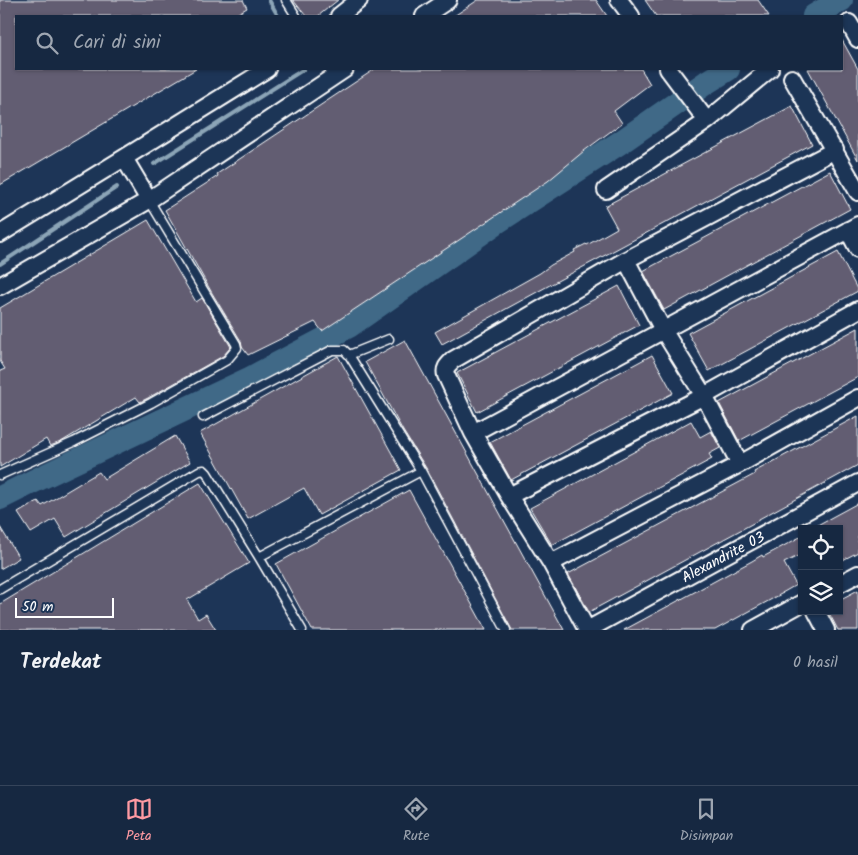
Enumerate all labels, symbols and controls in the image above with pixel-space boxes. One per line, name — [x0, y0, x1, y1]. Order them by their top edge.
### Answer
search box — [15, 15, 843, 70]
text: Cari di sini — [73, 28, 161, 58]
icon: search — [33, 29, 61, 57]
map controls — [798, 525, 843, 615]
button: locate — [798, 525, 843, 570]
street label: Alexandrite 03 — [677, 526, 770, 590]
button: layers — [798, 570, 843, 615]
scale bar — [15, 595, 114, 618]
text: 50 m — [22, 596, 53, 618]
text: Terdekat — [20, 646, 101, 679]
text: 0 hasil — [793, 650, 838, 675]
tab: Peta — [125, 795, 153, 847]
tab: Rute — [402, 795, 430, 847]
tab: Disimpan — [680, 795, 733, 847]

